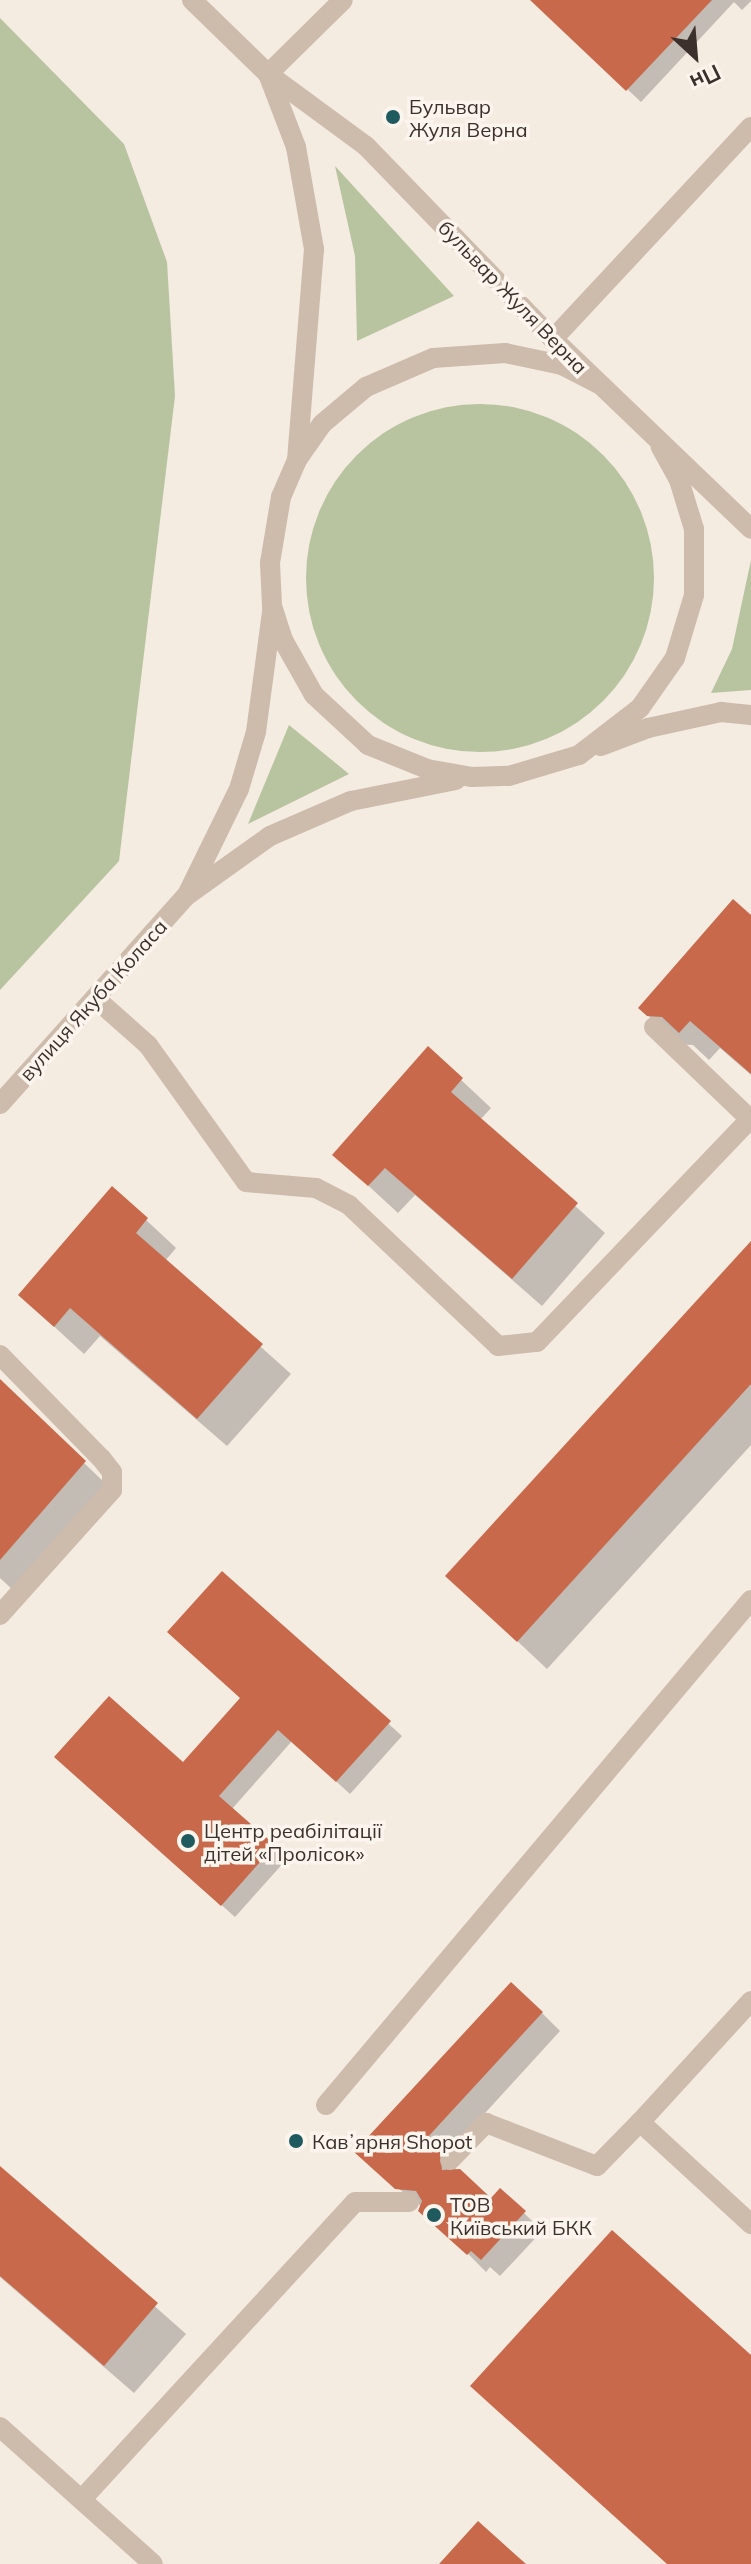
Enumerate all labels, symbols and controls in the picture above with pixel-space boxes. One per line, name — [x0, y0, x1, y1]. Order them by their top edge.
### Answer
north arrow — [655, 16, 735, 96]
text: Пн — [686, 58, 725, 97]
place label: Бульвар Жуля Верна — [409, 94, 528, 141]
marker: Бульвар Жуля Верна — [384, 108, 402, 126]
street label: бульвар Жуля Верна — [434, 215, 592, 379]
street label: вулиця Якуба Коласа — [14, 914, 172, 1086]
place label: Центр реабілітації дітей «Пролісок» — [204, 1818, 382, 1865]
marker: Центр реабілітації дітей «Пролісок» — [179, 1832, 197, 1850]
place label: Кавʼярня Shopot — [312, 2129, 472, 2153]
marker: Кавʼярня Shopot — [287, 2132, 305, 2150]
place label: ТОВ Київський БКК — [450, 2192, 592, 2239]
marker: ТОВ Київський БКК — [425, 2206, 443, 2224]

